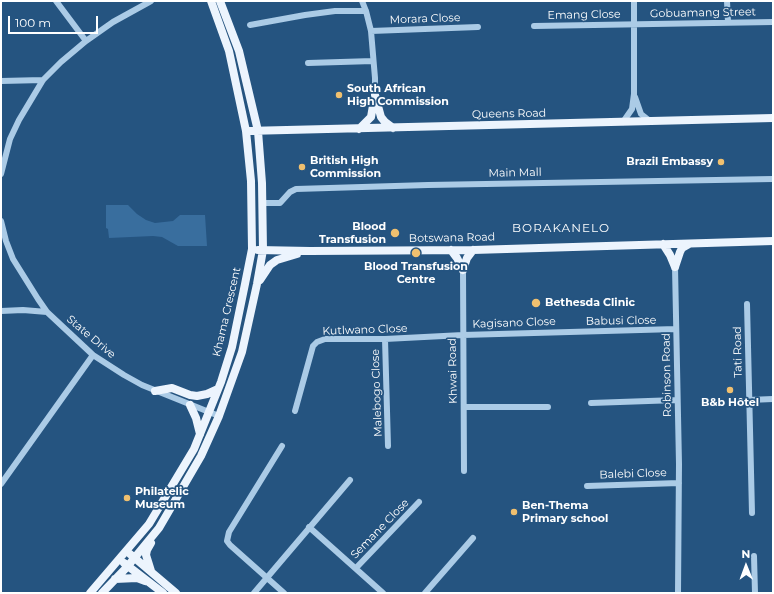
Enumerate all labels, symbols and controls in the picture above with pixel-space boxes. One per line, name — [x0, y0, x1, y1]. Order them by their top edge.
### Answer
street label: Gobuamang Street — [650, 5, 756, 21]
scale bar — [10, 8, 100, 34]
street label: Emang Close — [547, 8, 621, 22]
street label: Morara Close — [389, 11, 461, 27]
text: 100 m — [15, 15, 51, 30]
place label: South African High Commission — [347, 82, 449, 108]
marker: South African High Commission — [334, 90, 344, 100]
street label: Queens Road — [472, 107, 546, 121]
place label: British High Commission — [310, 154, 381, 180]
place label: Brazil Embassy — [626, 155, 713, 169]
marker: Brazil Embassy — [716, 157, 726, 167]
marker: British High Commission — [297, 162, 307, 172]
street label: Main Mall — [488, 166, 542, 180]
place label: Blood Transfusion — [319, 220, 386, 246]
district label: BORAKANELO — [512, 221, 610, 235]
marker: Blood Transfusion — [389, 227, 401, 239]
street label: Botswana Road — [409, 231, 495, 245]
marker: Blood Transfusion Centre — [410, 247, 422, 259]
place label: Blood Transfusion Centre — [364, 260, 468, 286]
street label: Khama Crescent — [210, 266, 244, 358]
place label: Bethesda Clinic — [545, 296, 635, 310]
marker: Bethesda Clinic — [530, 297, 542, 309]
street label: State Drive — [64, 313, 118, 361]
street label: Babusi Close — [586, 314, 656, 328]
street label: Kagisano Close — [472, 315, 556, 331]
street label: Kutlwano Close — [322, 322, 408, 338]
street label: Tati Road — [731, 326, 745, 378]
street label: Robinson Road — [660, 333, 674, 417]
street label: Khwai Road — [446, 338, 460, 404]
street label: Malebogo Close — [369, 349, 385, 437]
marker: B&b Hôtel — [725, 385, 735, 395]
place label: B&b Hôtel — [701, 396, 759, 410]
street label: Balebi Close — [599, 466, 667, 482]
place label: Philatelic Museum — [135, 485, 189, 511]
marker: Philatelic Museum — [122, 493, 132, 503]
street label: Semane Close — [348, 496, 412, 562]
place label: Ben-Thema Primary school — [522, 499, 608, 525]
marker: Ben-Thema Primary school — [509, 507, 519, 517]
north arrow — [726, 546, 766, 586]
text: N — [741, 547, 750, 561]

